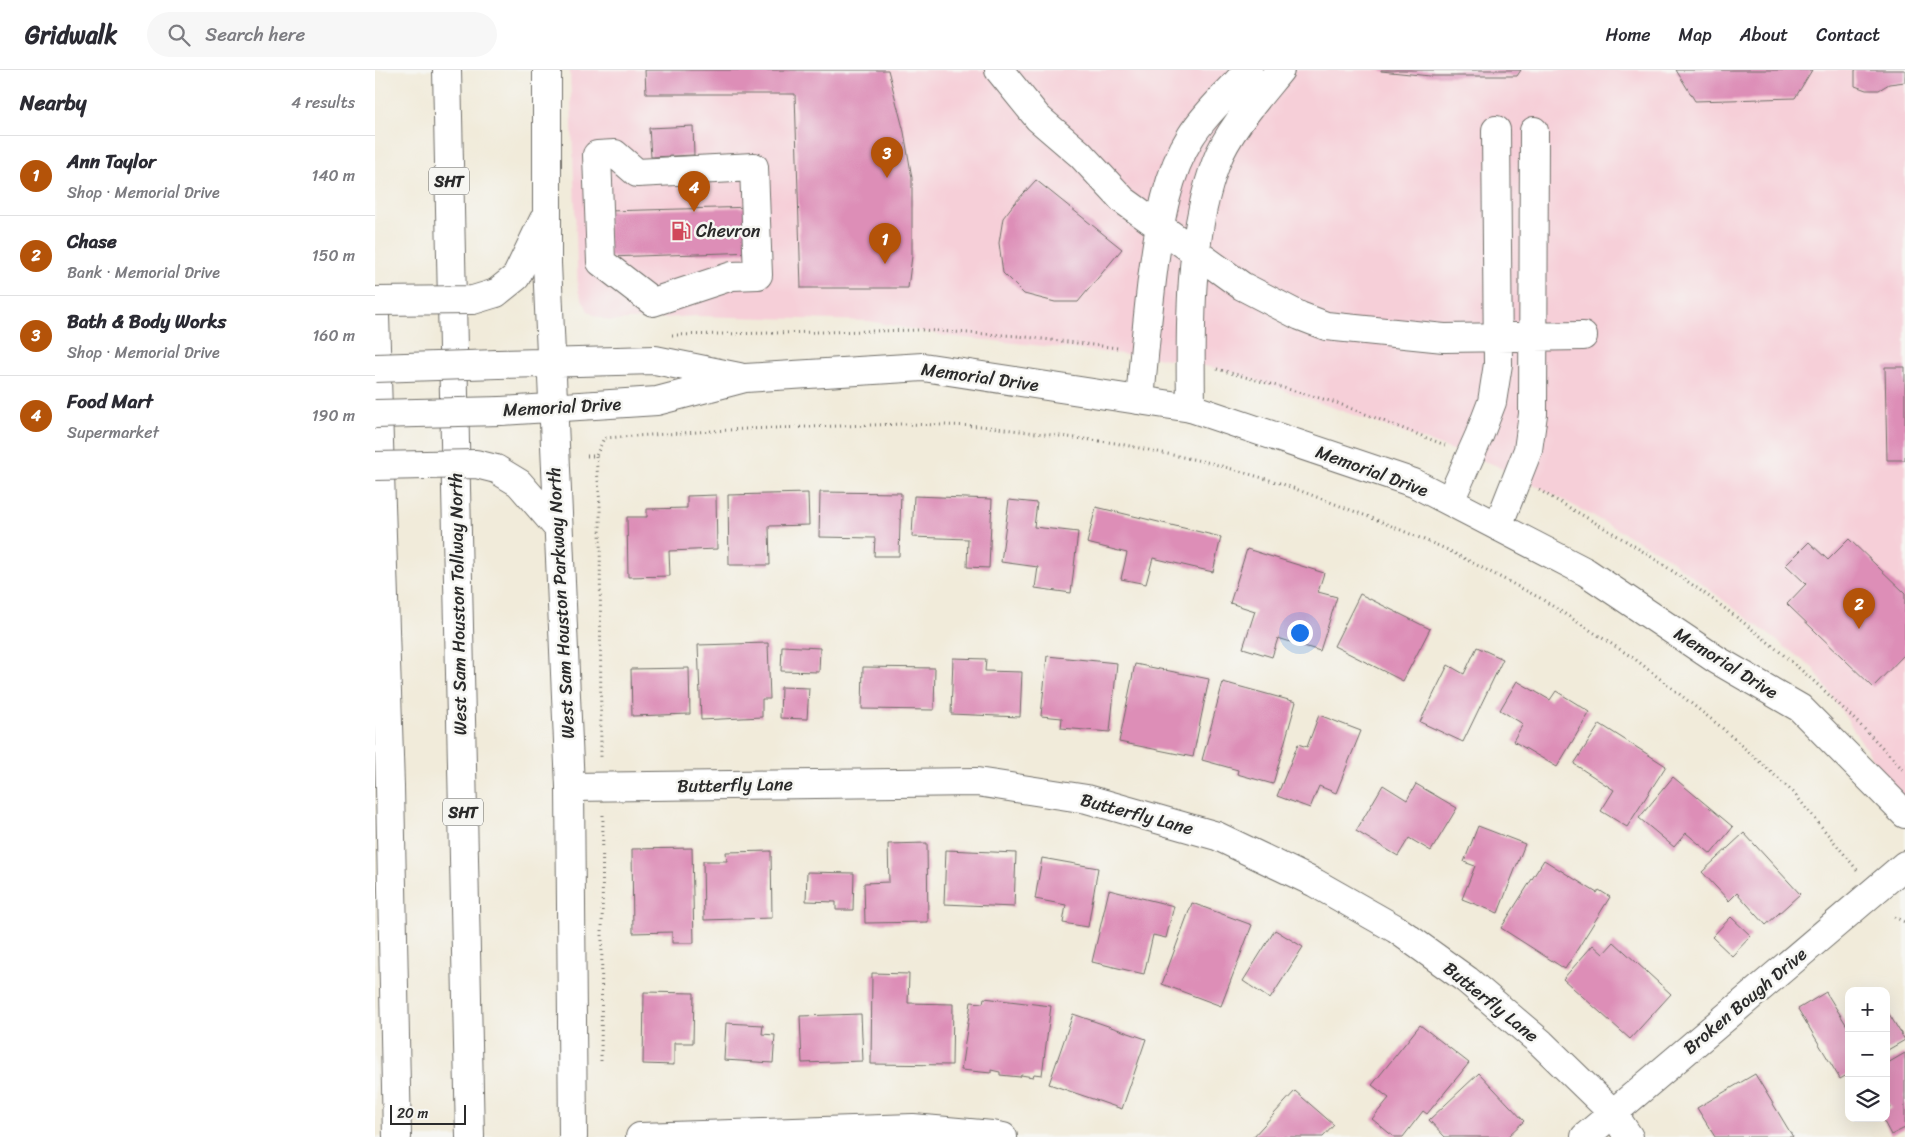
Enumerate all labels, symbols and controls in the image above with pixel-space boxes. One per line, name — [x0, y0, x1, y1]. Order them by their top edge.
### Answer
search box — [147, 12, 497, 57]
text: Gridwalk — [25, 14, 117, 56]
text: Search here — [205, 18, 305, 51]
text: Home — [1606, 19, 1651, 51]
text: Map — [1679, 19, 1712, 51]
text: About — [1740, 19, 1788, 51]
text: Contact — [1816, 19, 1880, 51]
icon: search — [165, 21, 193, 49]
text: Nearby — [20, 84, 86, 122]
text: 4 results — [291, 88, 355, 117]
pin: 3 — [871, 137, 903, 178]
text: Ann Taylor — [67, 145, 156, 178]
text: 1 — [33, 161, 39, 190]
text: 140 m — [312, 161, 355, 190]
road number: SHT — [429, 168, 469, 194]
pin: 4 — [678, 171, 710, 212]
text: Shop · Memorial Drive — [67, 178, 220, 207]
place label: Chevron — [696, 215, 761, 247]
fuel station icon: Chevron — [670, 220, 692, 242]
pin: 1 — [869, 223, 901, 264]
text: Chase — [67, 225, 117, 258]
text: 2 — [31, 241, 41, 270]
text: 150 m — [312, 241, 355, 270]
text: Bank · Memorial Drive — [67, 258, 220, 287]
text: Bath & Body Works — [67, 305, 226, 338]
text: 3 — [32, 321, 40, 350]
text: 160 m — [312, 321, 355, 350]
text: Shop · Memorial Drive — [67, 338, 220, 367]
street label: Memorial Drive — [919, 353, 1041, 401]
text: Food Mart — [67, 385, 153, 418]
street label: Memorial Drive — [502, 388, 622, 426]
text: 4 — [31, 401, 41, 430]
text: 190 m — [312, 401, 355, 430]
text: Supermarket — [67, 418, 159, 447]
street label: Memorial Drive — [1311, 436, 1433, 506]
street label: West Sam Houston Parkway North — [538, 466, 584, 740]
street label: West Sam Houston Tollway North — [440, 472, 476, 736]
pin: 2 — [1843, 588, 1875, 629]
street label: Memorial Drive — [1667, 618, 1785, 708]
your location — [1287, 620, 1313, 646]
street label: Butterfly Lane — [677, 768, 793, 802]
street label: Butterfly Lane — [1077, 784, 1197, 844]
road number: SHT — [443, 799, 483, 826]
street label: Broken Bough Drive — [1676, 939, 1815, 1063]
street label: Butterfly Lane — [1436, 953, 1546, 1051]
map controls — [1845, 987, 1890, 1122]
button: + — [1845, 987, 1890, 1032]
button: − — [1845, 1032, 1890, 1077]
button: layers — [1845, 1077, 1890, 1122]
text: 20 m — [397, 1101, 428, 1126]
scale bar — [390, 1102, 466, 1125]

